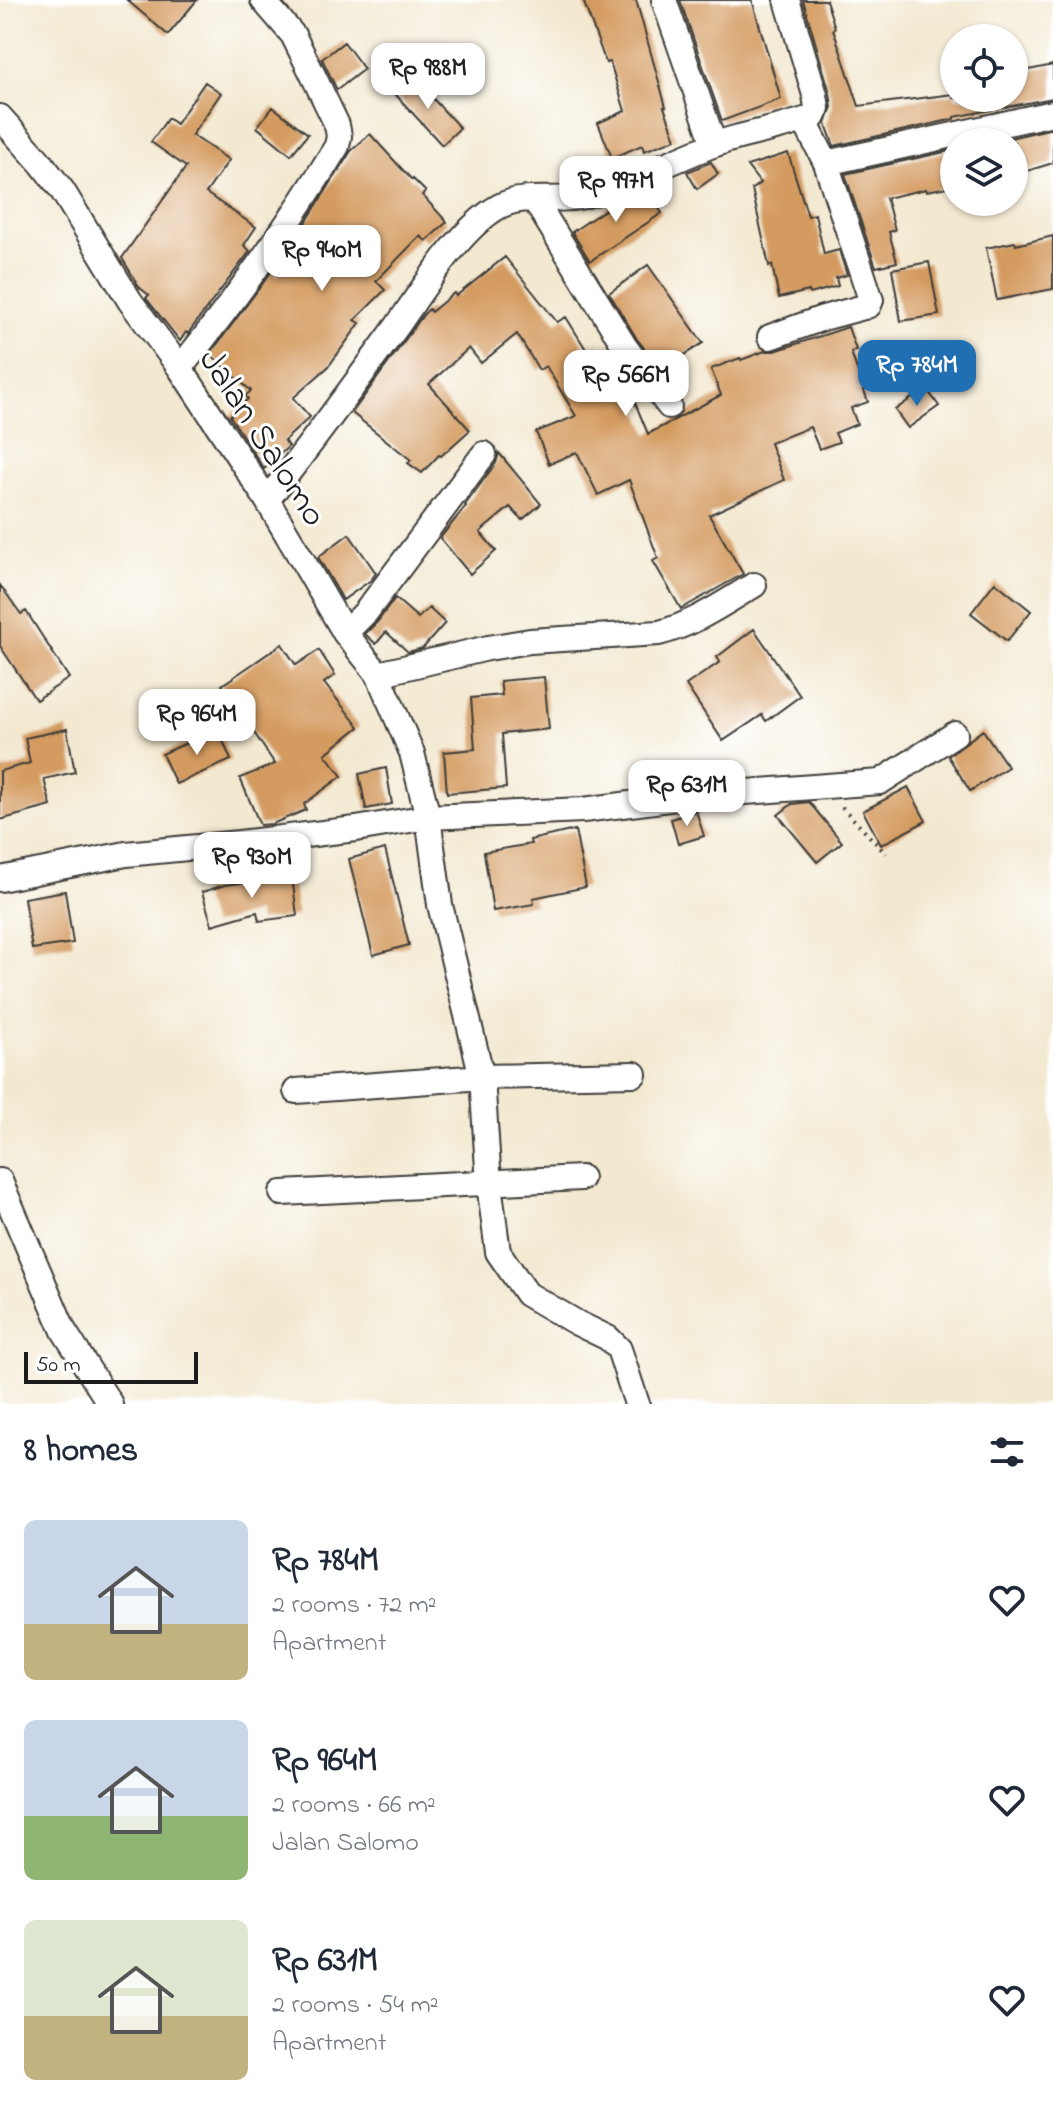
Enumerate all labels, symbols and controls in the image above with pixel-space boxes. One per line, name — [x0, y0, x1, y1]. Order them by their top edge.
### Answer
map controls — [940, 24, 1028, 216]
button: locate — [940, 24, 1028, 112]
pin: Rp 988M — [354, 43, 502, 111]
text: Rp 988M — [389, 50, 467, 88]
button: layers — [940, 128, 1028, 216]
pin: Rp 997M — [542, 156, 690, 224]
text: Rp 997M — [577, 163, 655, 201]
pin: Rp 940M — [248, 225, 396, 293]
text: Rp 940M — [282, 232, 362, 270]
street label: Jalan Salomo — [184, 339, 339, 538]
pin: Rp 784M — [843, 340, 991, 408]
text: Rp 784M — [876, 347, 958, 385]
pin: Rp 566M — [552, 350, 700, 418]
text: Rp 566M — [582, 357, 670, 395]
pin: Rp 964M — [123, 689, 271, 757]
text: Rp 964M — [157, 696, 237, 734]
pin: Rp 631M — [613, 760, 761, 828]
text: Rp 631M — [646, 767, 728, 805]
pin: Rp 930M — [178, 832, 326, 900]
text: Rp 930M — [212, 839, 292, 877]
scale bar — [24, 1348, 198, 1384]
text: 50 m — [36, 1350, 81, 1382]
text: 8 homes — [24, 1427, 138, 1477]
icon: filters — [985, 1430, 1029, 1474]
text: Rp 784M — [272, 1537, 379, 1587]
icon: home — [88, 1552, 184, 1648]
icon: heart — [985, 1578, 1029, 1622]
text: 2 rooms · 72 m² — [272, 1587, 437, 1625]
text: Apartment — [272, 1625, 386, 1663]
text: Rp 964M — [272, 1737, 378, 1787]
icon: home — [88, 1752, 184, 1848]
icon: heart — [985, 1778, 1029, 1822]
text: 2 rooms · 66 m² — [272, 1787, 436, 1825]
text: Jalan Salomo — [272, 1825, 419, 1863]
text: Rp 631M — [272, 1937, 378, 1987]
icon: home — [88, 1952, 184, 2048]
icon: heart — [985, 1978, 1029, 2022]
text: 2 rooms · 54 m² — [272, 1987, 438, 2025]
text: Apartment — [272, 2025, 386, 2063]

